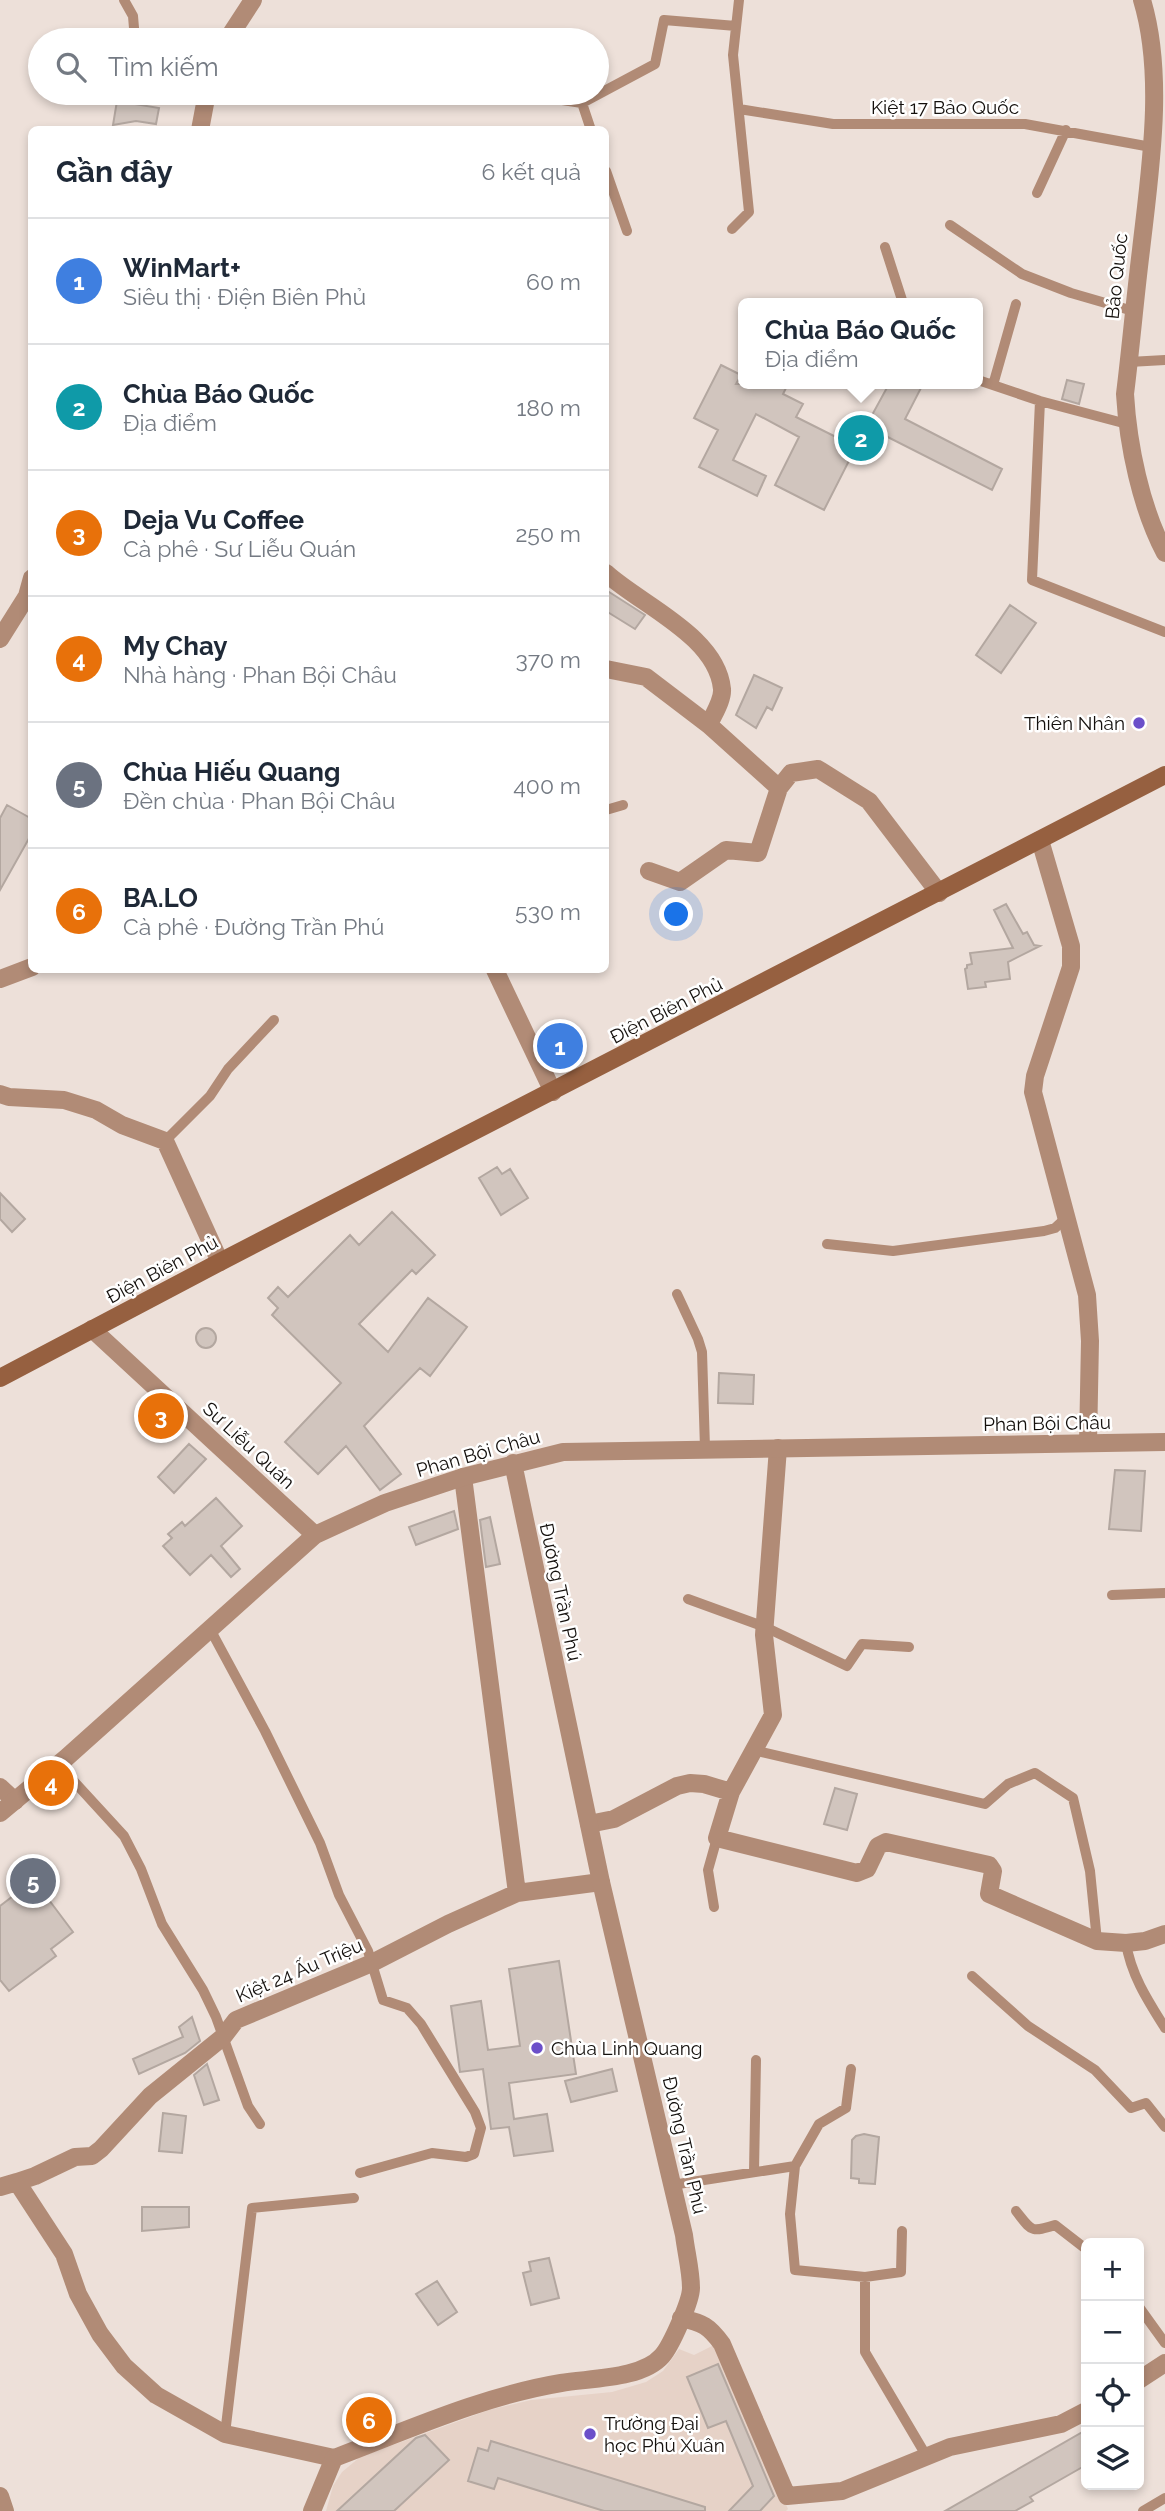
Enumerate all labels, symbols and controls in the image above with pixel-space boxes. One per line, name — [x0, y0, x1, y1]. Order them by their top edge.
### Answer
search box — [28, 28, 609, 105]
icon: search — [52, 48, 90, 86]
text: Tìm kiếm — [108, 52, 219, 82]
street label: Kiệt 17 Bảo Quốc — [871, 96, 1019, 118]
text: Gần đây — [56, 154, 173, 189]
text: 6 kết quả — [482, 158, 581, 185]
street label: Bảo Quốc — [1101, 232, 1131, 320]
text: WinMart+ — [123, 253, 241, 283]
text: 1 — [73, 268, 85, 295]
text: 60 m — [526, 268, 581, 295]
text: Siêu thị · Điện Biên Phủ — [123, 283, 366, 310]
popup — [738, 298, 983, 389]
text: Chùa Báo Quốc — [765, 315, 956, 345]
text: Địa điểm — [765, 345, 859, 372]
text: Chùa Báo Quốc — [123, 379, 315, 409]
text: 2 — [73, 394, 85, 421]
text: 180 m — [516, 394, 581, 421]
text: Địa điểm — [123, 409, 217, 436]
pin: 2 — [838, 412, 884, 464]
text: Deja Vu Coffee — [123, 505, 304, 535]
text: 3 — [73, 520, 85, 547]
text: 250 m — [515, 520, 581, 547]
text: Cà phê · Sư Liễu Quán — [123, 535, 356, 562]
text: My Chay — [123, 631, 228, 661]
text: 4 — [72, 646, 86, 673]
text: 370 m — [516, 646, 581, 673]
text: Nhà hàng · Phan Bội Châu — [123, 661, 397, 688]
place label: Thiên Nhân — [1024, 712, 1125, 734]
marker: Thiên Nhân — [1131, 715, 1147, 731]
text: Chùa Hiếu Quang — [123, 757, 340, 787]
text: 5 — [73, 772, 85, 799]
text: 400 m — [513, 772, 581, 799]
text: Đền chùa · Phan Bội Châu — [123, 787, 395, 814]
text: BA.LO — [123, 883, 198, 913]
your location — [659, 897, 693, 931]
text: 6 — [72, 898, 86, 925]
text: 530 m — [515, 898, 581, 925]
text: Cà phê · Đường Trần Phú — [123, 913, 384, 940]
street label: Điện Biên Phủ — [606, 972, 726, 1048]
pin: 1 — [537, 1020, 583, 1072]
street label: Điện Biên Phủ — [103, 1230, 221, 1308]
pin: 3 — [138, 1390, 184, 1442]
street label: Sư Liễu Quán — [199, 1397, 299, 1493]
street label: Phan Bội Châu — [983, 1411, 1111, 1435]
street label: Phan Bội Châu — [414, 1425, 542, 1481]
street label: Đường Trần Phú — [536, 1521, 586, 1663]
pin: 4 — [28, 1757, 74, 1809]
pin: 5 — [10, 1855, 56, 1907]
street label: Kiệt 24 Ấu Triệu — [232, 1933, 366, 2007]
place label: Chùa Linh Quang — [551, 2037, 703, 2059]
marker: Chùa Linh Quang — [529, 2040, 545, 2056]
street label: Đường Trần Phú — [658, 2074, 712, 2216]
map controls — [1081, 2238, 1144, 2490]
button: + — [1081, 2238, 1144, 2301]
button: − — [1081, 2301, 1144, 2364]
button: locate — [1081, 2364, 1144, 2427]
pin: 6 — [346, 2394, 392, 2446]
place label: Trường Đại học Phú Xuân — [604, 2412, 725, 2456]
marker: Trường Đại học Phú Xuân — [582, 2426, 598, 2442]
button: layers — [1081, 2427, 1144, 2490]

